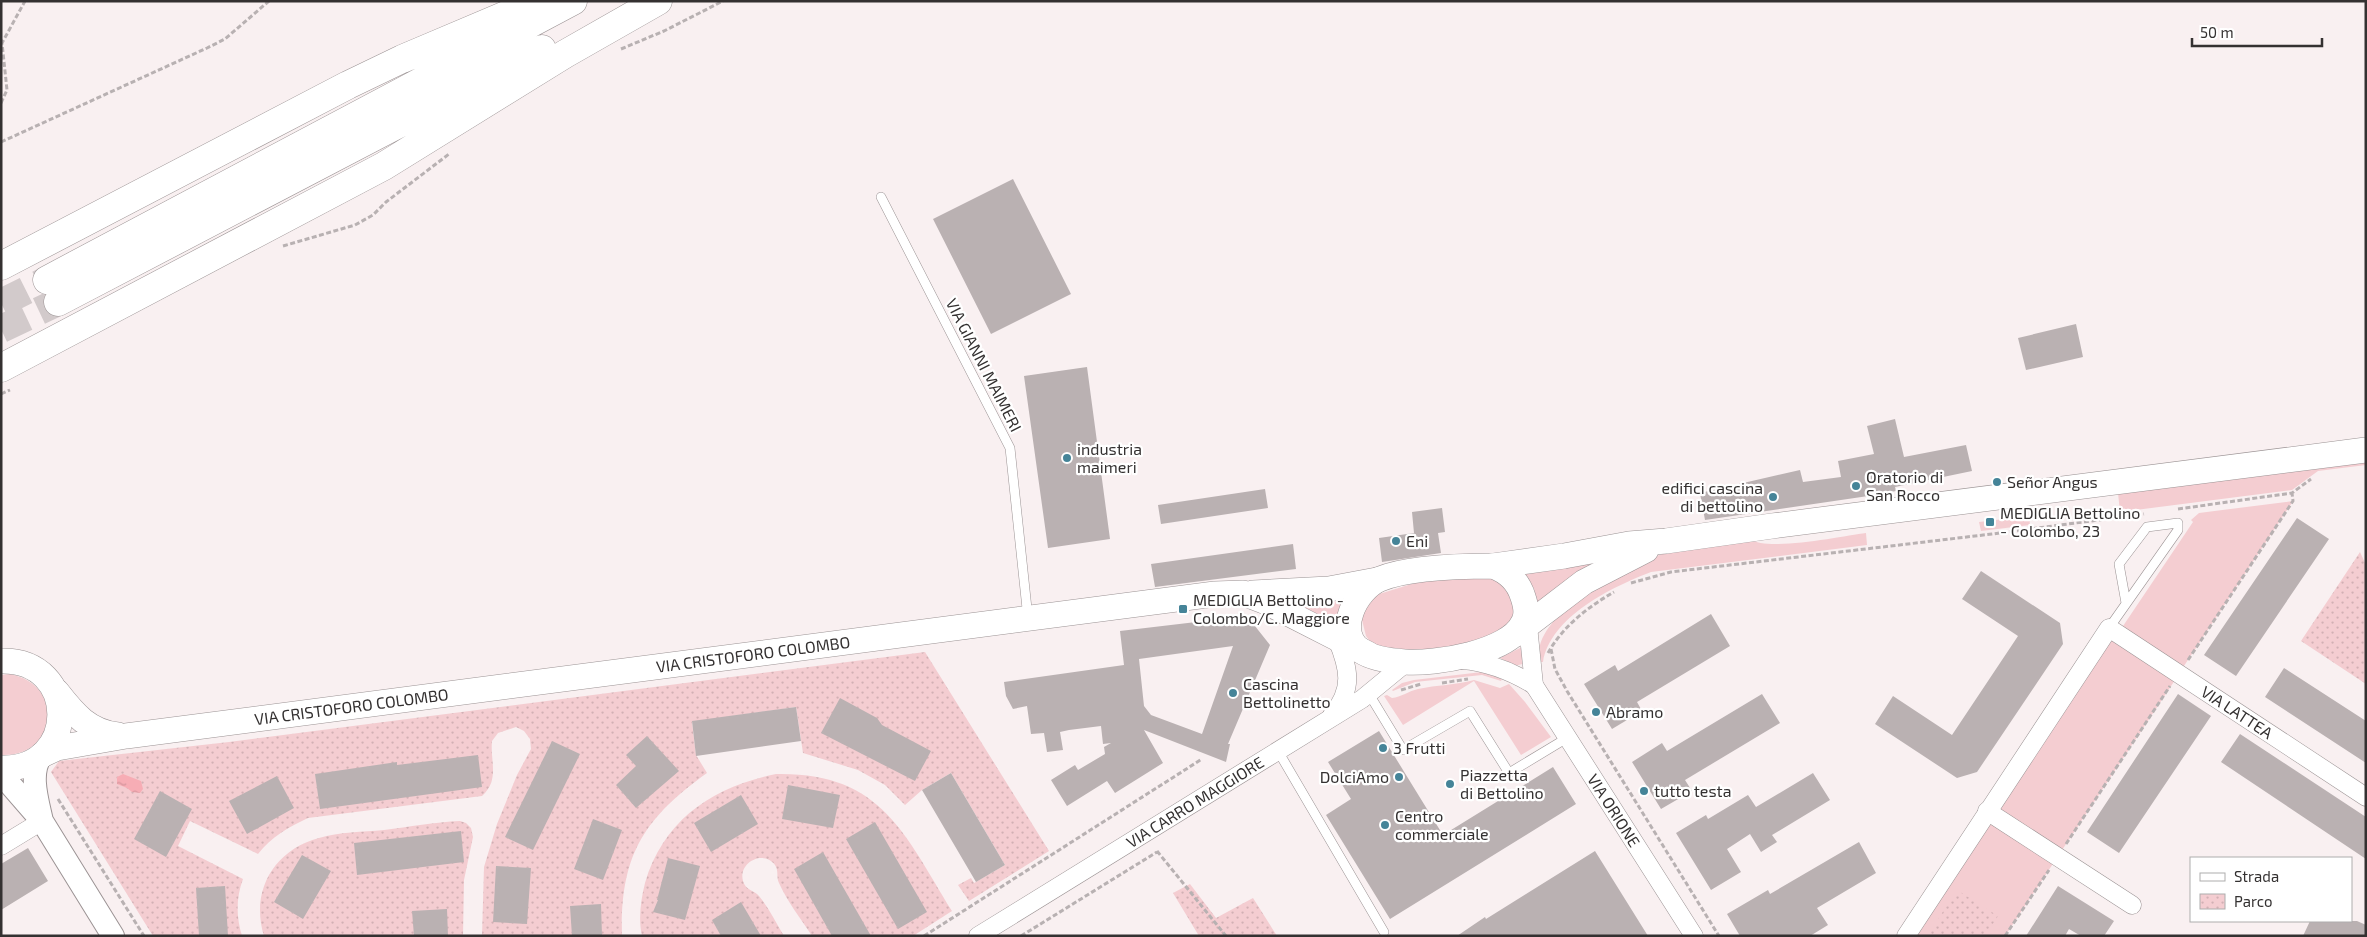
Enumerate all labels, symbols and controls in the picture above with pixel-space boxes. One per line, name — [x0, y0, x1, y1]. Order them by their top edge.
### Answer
scale bar — [2192, 15, 2322, 47]
text: 50 m — [2200, 23, 2234, 41]
street label: VIA GIANNI MAIMERI — [943, 295, 1026, 435]
place label: industria maimeri — [1077, 439, 1142, 476]
marker: industria maimeri — [1061, 452, 1073, 464]
place label: Oratorio di San Rocco — [1866, 467, 1943, 504]
place label: Señor Angus — [2007, 472, 2098, 491]
marker: Señor Angus — [1991, 476, 2003, 488]
place label: edifici cascina di bettolino — [1662, 478, 1763, 515]
marker: Oratorio di San Rocco — [1850, 480, 1862, 492]
marker: edifici cascina di bettolino — [1767, 491, 1779, 503]
place label: MEDIGLIA Bettolino - Colombo, 23 — [2000, 503, 2140, 540]
marker: MEDIGLIA Bettolino - Colombo, 23 — [1984, 516, 1996, 528]
place label: Eni — [1406, 531, 1428, 550]
marker: Eni — [1390, 535, 1402, 547]
place label: MEDIGLIA Bettolino - Colombo/C. Maggiore — [1193, 590, 1350, 627]
marker: MEDIGLIA Bettolino - Colombo/C. Maggiore — [1177, 603, 1189, 615]
street label: VIA CRISTOFORO COLOMBO — [655, 632, 851, 676]
place label: Cascina Bettolinetto — [1243, 674, 1331, 711]
street label: VIA LATTEA — [2198, 681, 2277, 742]
street label: VIA CRISTOFORO COLOMBO — [253, 684, 450, 728]
marker: Cascina Bettolinetto — [1227, 687, 1239, 699]
place label: Abramo — [1606, 702, 1663, 721]
marker: Abramo — [1590, 706, 1602, 718]
place label: 3 Frutti — [1393, 738, 1446, 757]
marker: 3 Frutti — [1377, 742, 1389, 754]
street label: VIA CARRO MAGGIORE — [1122, 752, 1267, 851]
place label: Piazzetta di Bettolino — [1460, 765, 1544, 802]
place label: DolciAmo — [1320, 767, 1389, 786]
street label: VIA ORIONE — [1584, 770, 1645, 850]
marker: DolciAmo — [1393, 771, 1405, 783]
marker: Piazzetta di Bettolino — [1444, 778, 1456, 790]
place label: tutto testa — [1654, 781, 1731, 800]
marker: tutto testa — [1638, 785, 1650, 797]
place label: Centro commerciale — [1395, 806, 1489, 843]
marker: Centro commerciale — [1379, 819, 1391, 831]
legend — [2190, 857, 2352, 922]
text: Strada — [2234, 867, 2279, 885]
text: Parco — [2234, 892, 2273, 910]

